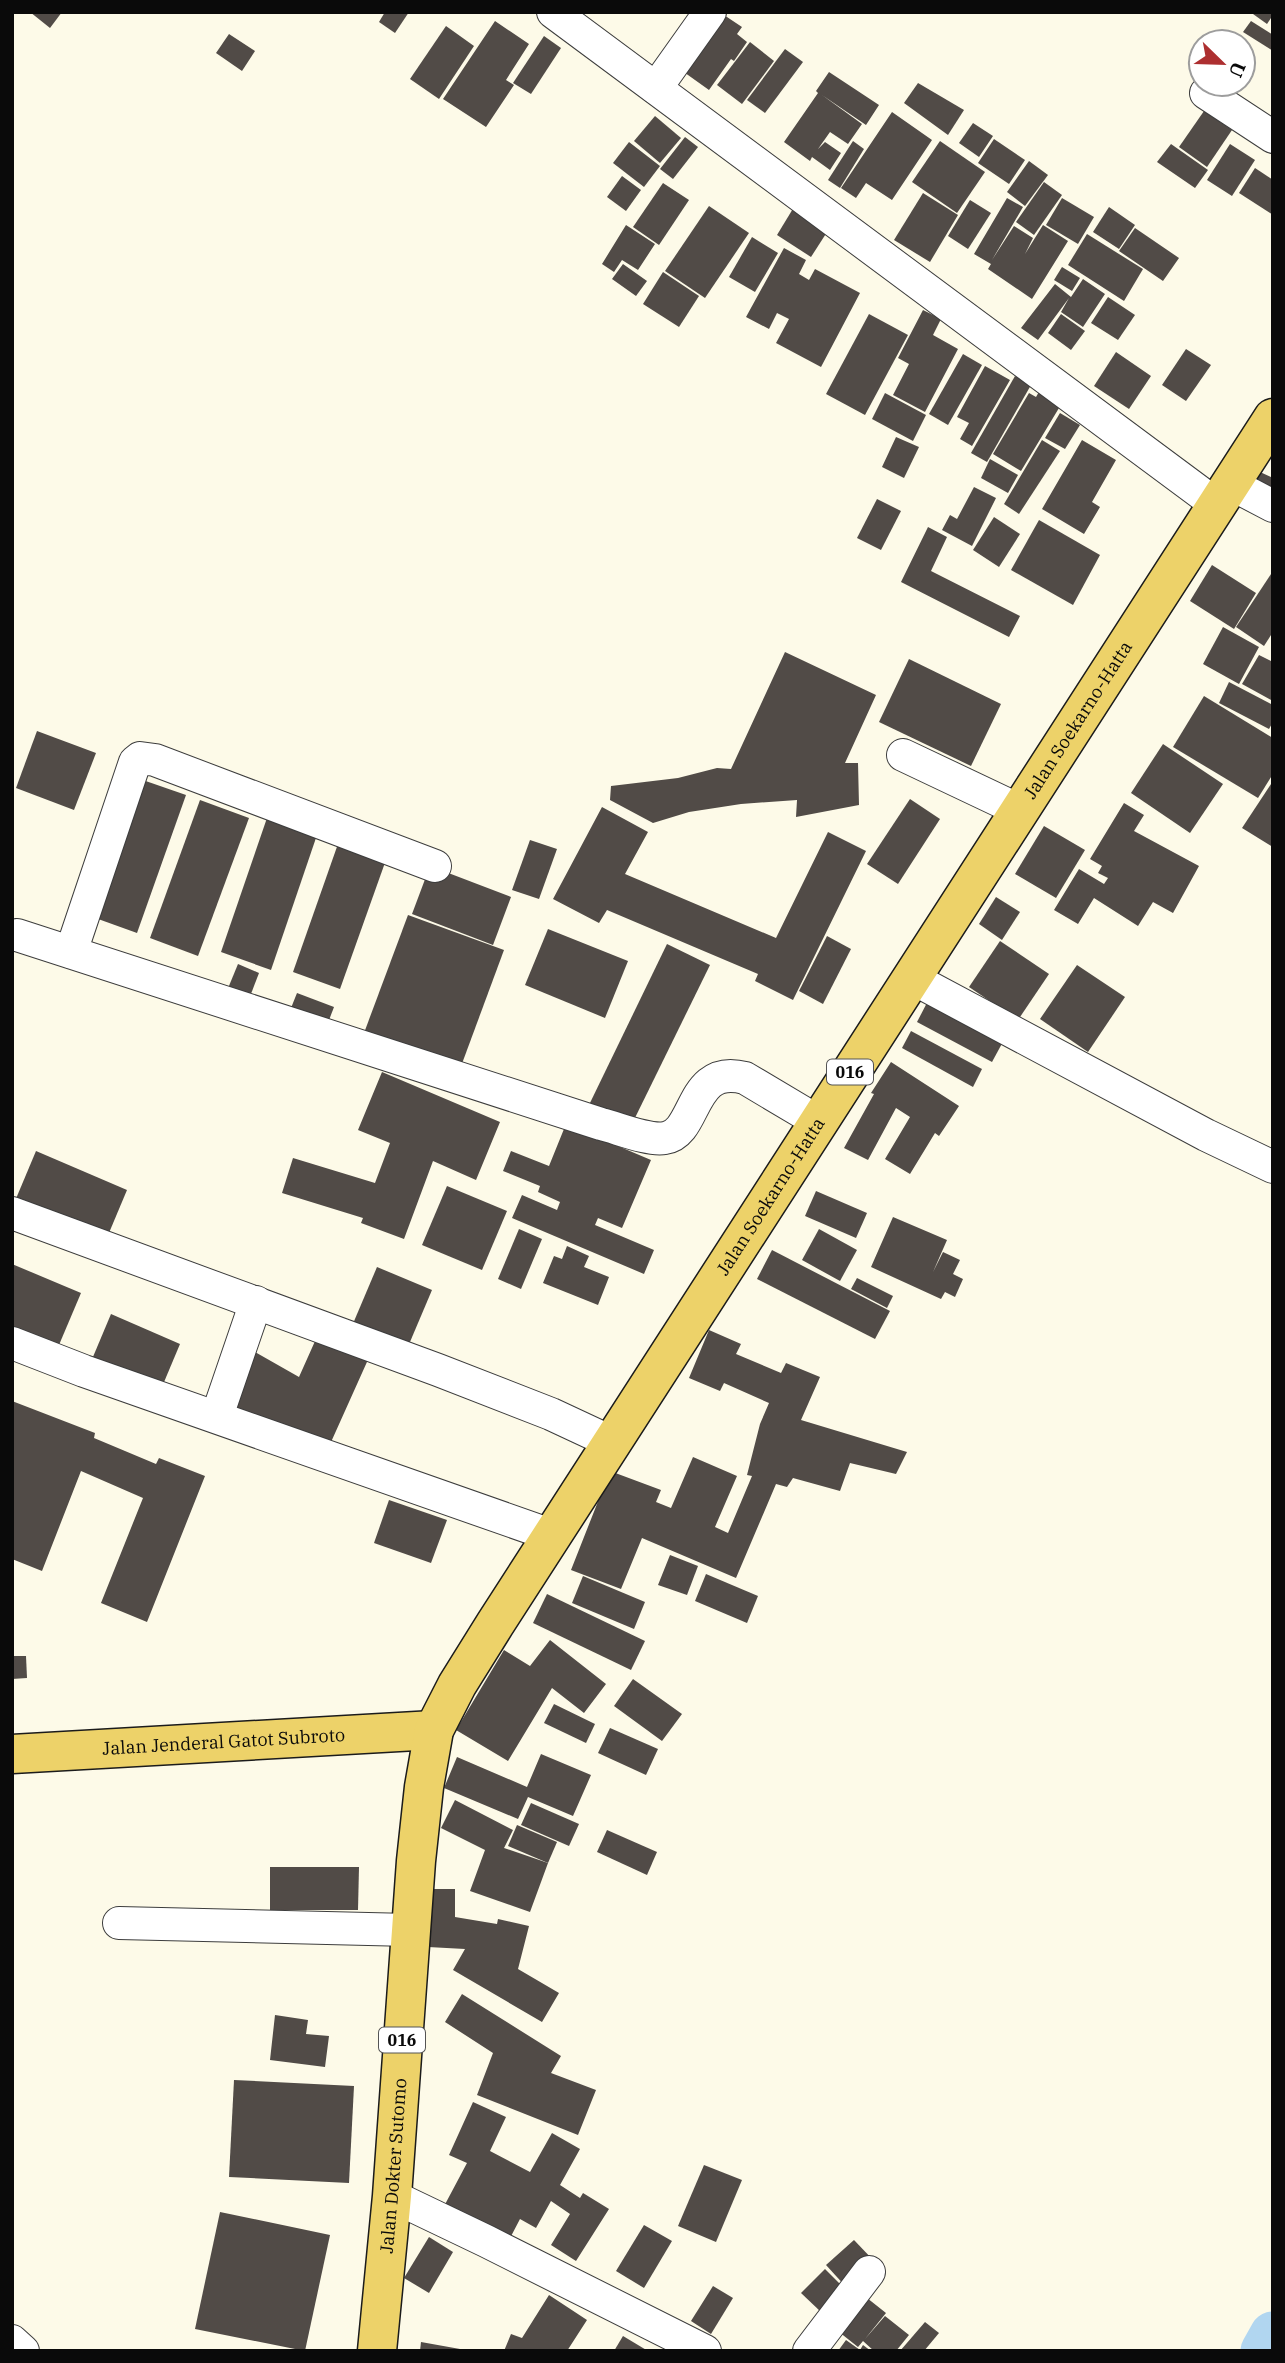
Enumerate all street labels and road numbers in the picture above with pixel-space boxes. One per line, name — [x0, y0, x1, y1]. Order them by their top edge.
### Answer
street label: Jalan Soekarno-Hatta — [1018, 636, 1137, 803]
road number: 016 — [827, 1060, 873, 1084]
street label: Jalan Soekarno-Hatta — [711, 1113, 830, 1279]
street label: Jalan Jenderal Gatot Subroto — [102, 1723, 346, 1760]
road number: 016 — [379, 2028, 425, 2052]
street label: Jalan Dokter Sutomo — [375, 2077, 411, 2254]

